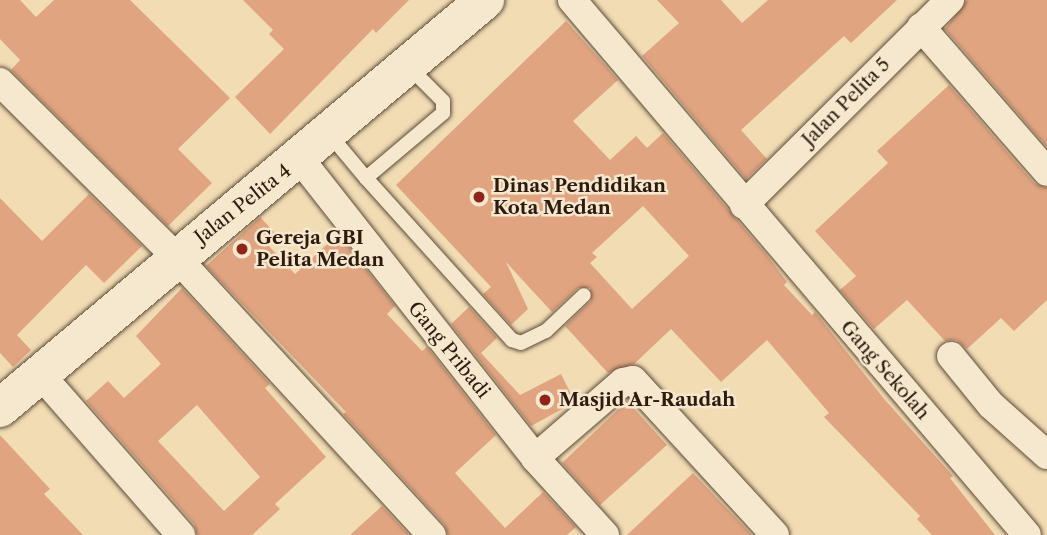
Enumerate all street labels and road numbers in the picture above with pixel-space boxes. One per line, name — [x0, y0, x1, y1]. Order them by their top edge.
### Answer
street label: Jalan Pelita 5 — [797, 53, 895, 151]
street label: Jalan Pelita 4 — [190, 159, 296, 249]
street label: Gang Pribadi — [403, 297, 495, 403]
street label: Gang Sekolah — [836, 316, 934, 424]

